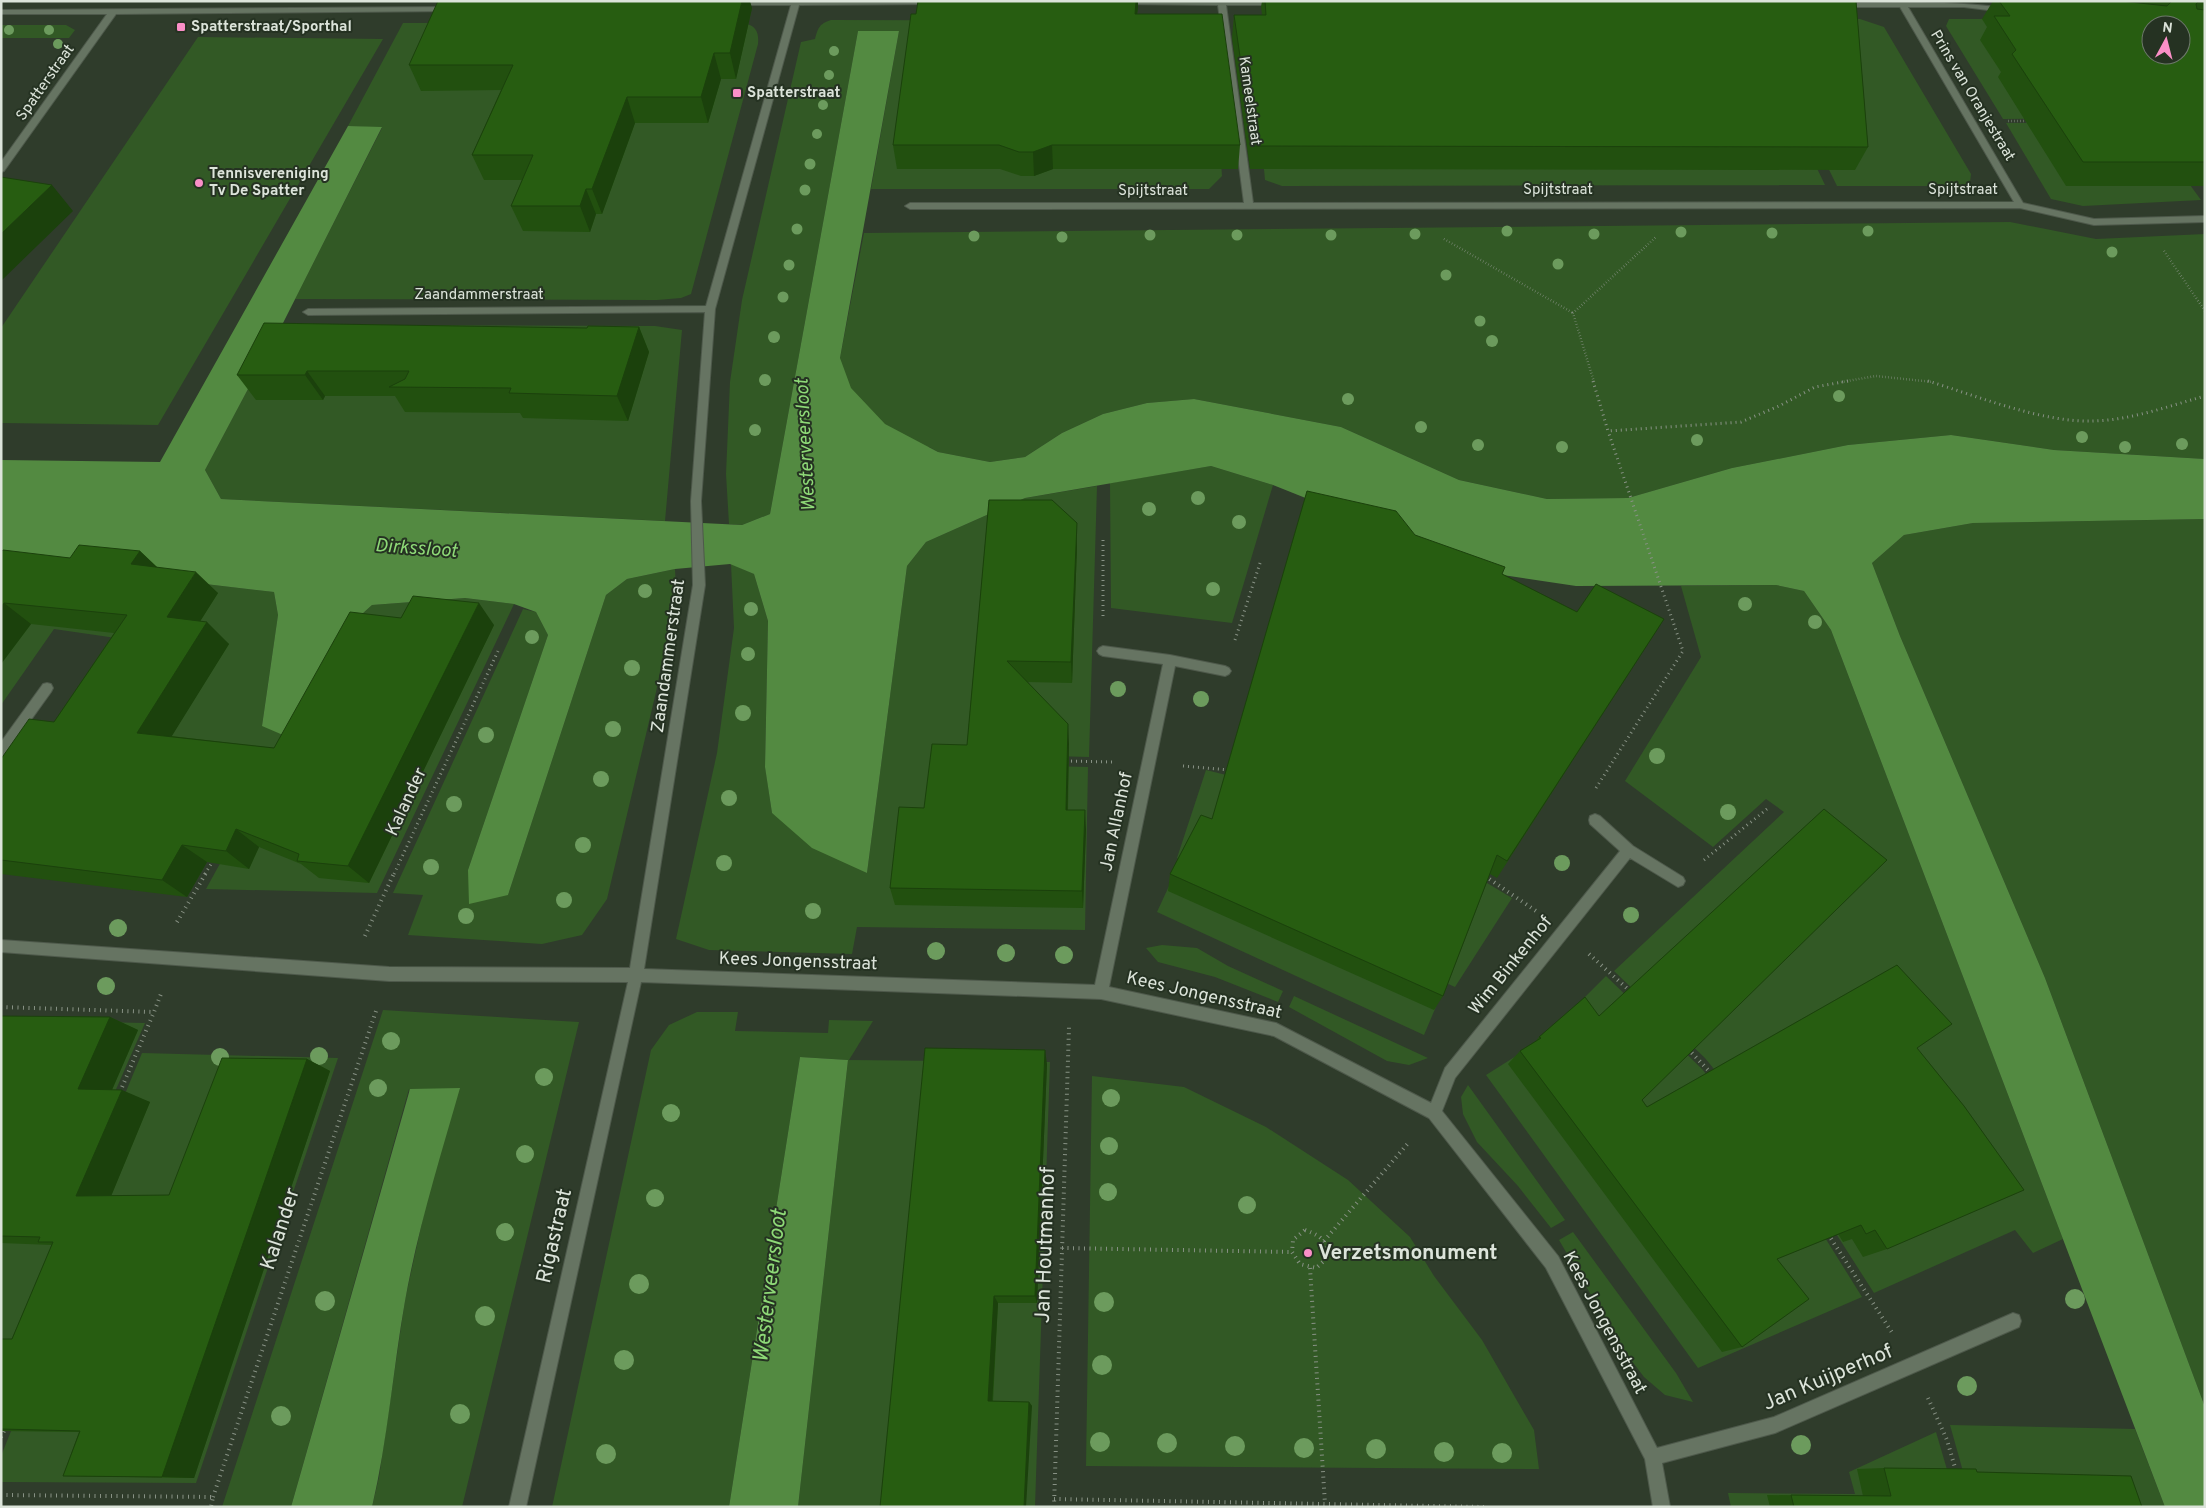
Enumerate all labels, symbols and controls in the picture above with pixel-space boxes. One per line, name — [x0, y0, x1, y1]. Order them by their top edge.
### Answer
north arrow — [2141, 15, 2191, 65]
place label: Spatterstraat/Sporthal — [191, 18, 352, 37]
text: N — [2161, 20, 2173, 38]
marker: Spatterstraat/Sporthal — [175, 21, 187, 33]
street label: Prins van Oranjestraat — [1925, 27, 2019, 165]
street label: Spatterstraat — [13, 41, 79, 125]
street label: Kameelstraat — [1233, 55, 1265, 147]
place label: Spatterstraat — [747, 84, 840, 103]
marker: Spatterstraat — [731, 87, 743, 99]
place label: Tennisvereniging Tv De Spatter — [209, 165, 329, 201]
marker: Tennisvereniging Tv De Spatter — [193, 177, 205, 189]
street label: Spijtstraat — [1523, 181, 1593, 200]
street label: Spijtstraat — [1928, 181, 1998, 200]
street label: Spijtstraat — [1118, 182, 1188, 201]
street label: Zaandammerstraat — [414, 286, 544, 305]
water label: Westerveersloot — [790, 377, 821, 512]
water label: Dirkssloot — [374, 534, 459, 564]
street label: Zaandammerstraat — [647, 577, 691, 735]
street label: Kalander — [381, 764, 433, 840]
street label: Jan Allanhof — [1095, 770, 1139, 874]
street label: Wim Binkenhof — [1464, 912, 1558, 1020]
street label: Kees Jongensstraat — [718, 948, 878, 976]
street label: Kees Jongensstraat — [1124, 967, 1284, 1025]
street label: Jan Houtmanhof — [1030, 1166, 1062, 1324]
street label: Kalander — [255, 1184, 307, 1274]
street label: Rigastraat — [531, 1186, 579, 1286]
water label: Westerveersloot — [748, 1207, 794, 1364]
place label: Verzetsmonument — [1318, 1240, 1498, 1267]
marker: Verzetsmonument — [1302, 1247, 1314, 1259]
street label: Kees Jongensstraat — [1557, 1247, 1651, 1399]
street label: Jan Kuijperhof — [1759, 1338, 1897, 1418]

